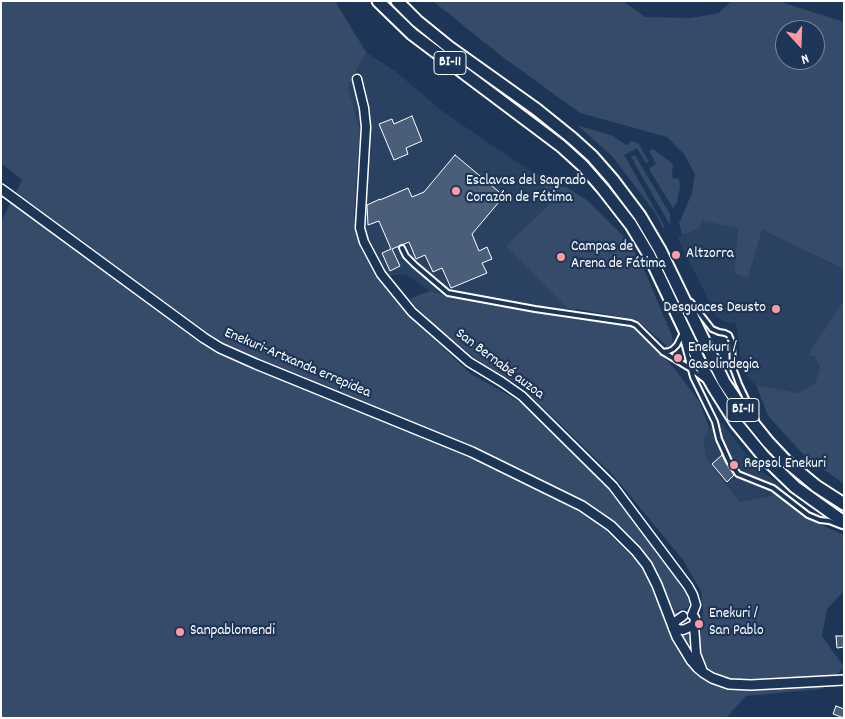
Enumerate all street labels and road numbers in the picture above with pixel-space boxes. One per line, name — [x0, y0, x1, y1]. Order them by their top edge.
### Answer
road number: BI-11 — [434, 52, 466, 74]
street label: Enekuri-Artxanda errepidea — [221, 325, 373, 403]
street label: San Bernabé auzoa — [451, 326, 547, 404]
road number: BI-11 — [727, 398, 759, 422]

